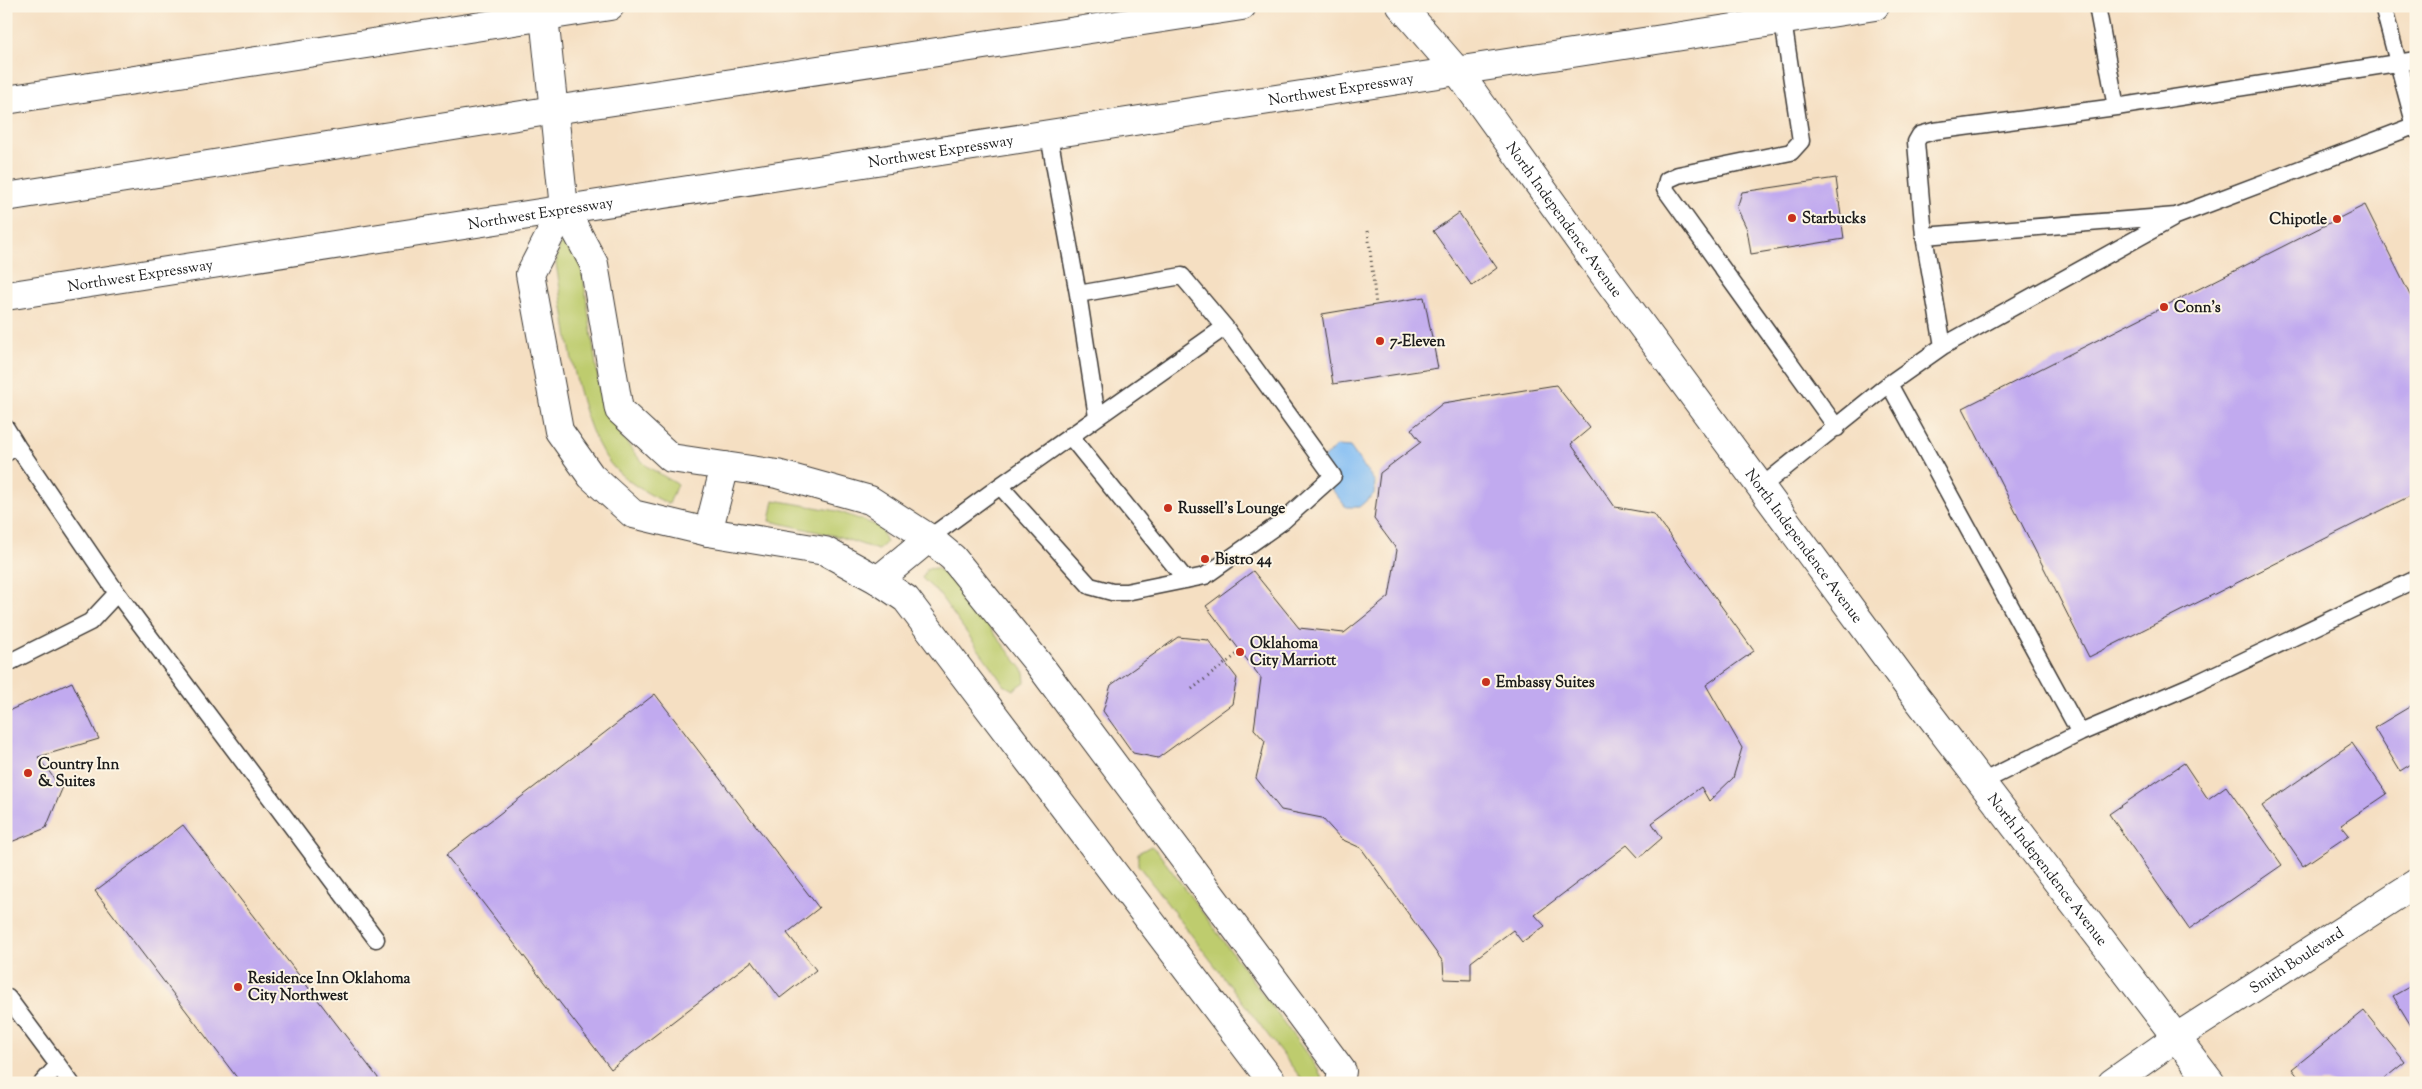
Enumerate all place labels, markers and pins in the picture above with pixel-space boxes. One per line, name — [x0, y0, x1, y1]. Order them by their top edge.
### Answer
place label: Starbucks — [1802, 209, 1866, 230]
place label: Chipotle — [2269, 210, 2327, 231]
marker: Starbucks — [1786, 212, 1798, 224]
marker: Chipotle — [2331, 213, 2343, 225]
place label: Conn's — [2174, 298, 2221, 319]
marker: Conn's — [2158, 301, 2170, 313]
place label: 7-Eleven — [1390, 332, 1446, 353]
marker: 7-Eleven — [1374, 335, 1386, 347]
place label: Russell's Lounge — [1178, 499, 1285, 520]
marker: Russell's Lounge — [1162, 502, 1174, 514]
place label: Bistro 44 — [1215, 550, 1272, 571]
marker: Bistro 44 — [1199, 553, 1211, 565]
place label: Oklahoma City Marriott — [1250, 634, 1337, 672]
marker: Oklahoma City Marriott — [1234, 646, 1246, 658]
place label: Embassy Suites — [1496, 673, 1595, 694]
marker: Embassy Suites — [1480, 676, 1492, 688]
place label: Country Inn & Suites — [38, 755, 119, 793]
marker: Country Inn & Suites — [22, 767, 34, 779]
place label: Residence Inn Oklahoma City Northwest — [248, 969, 411, 1007]
marker: Residence Inn Oklahoma City Northwest — [232, 981, 244, 993]

